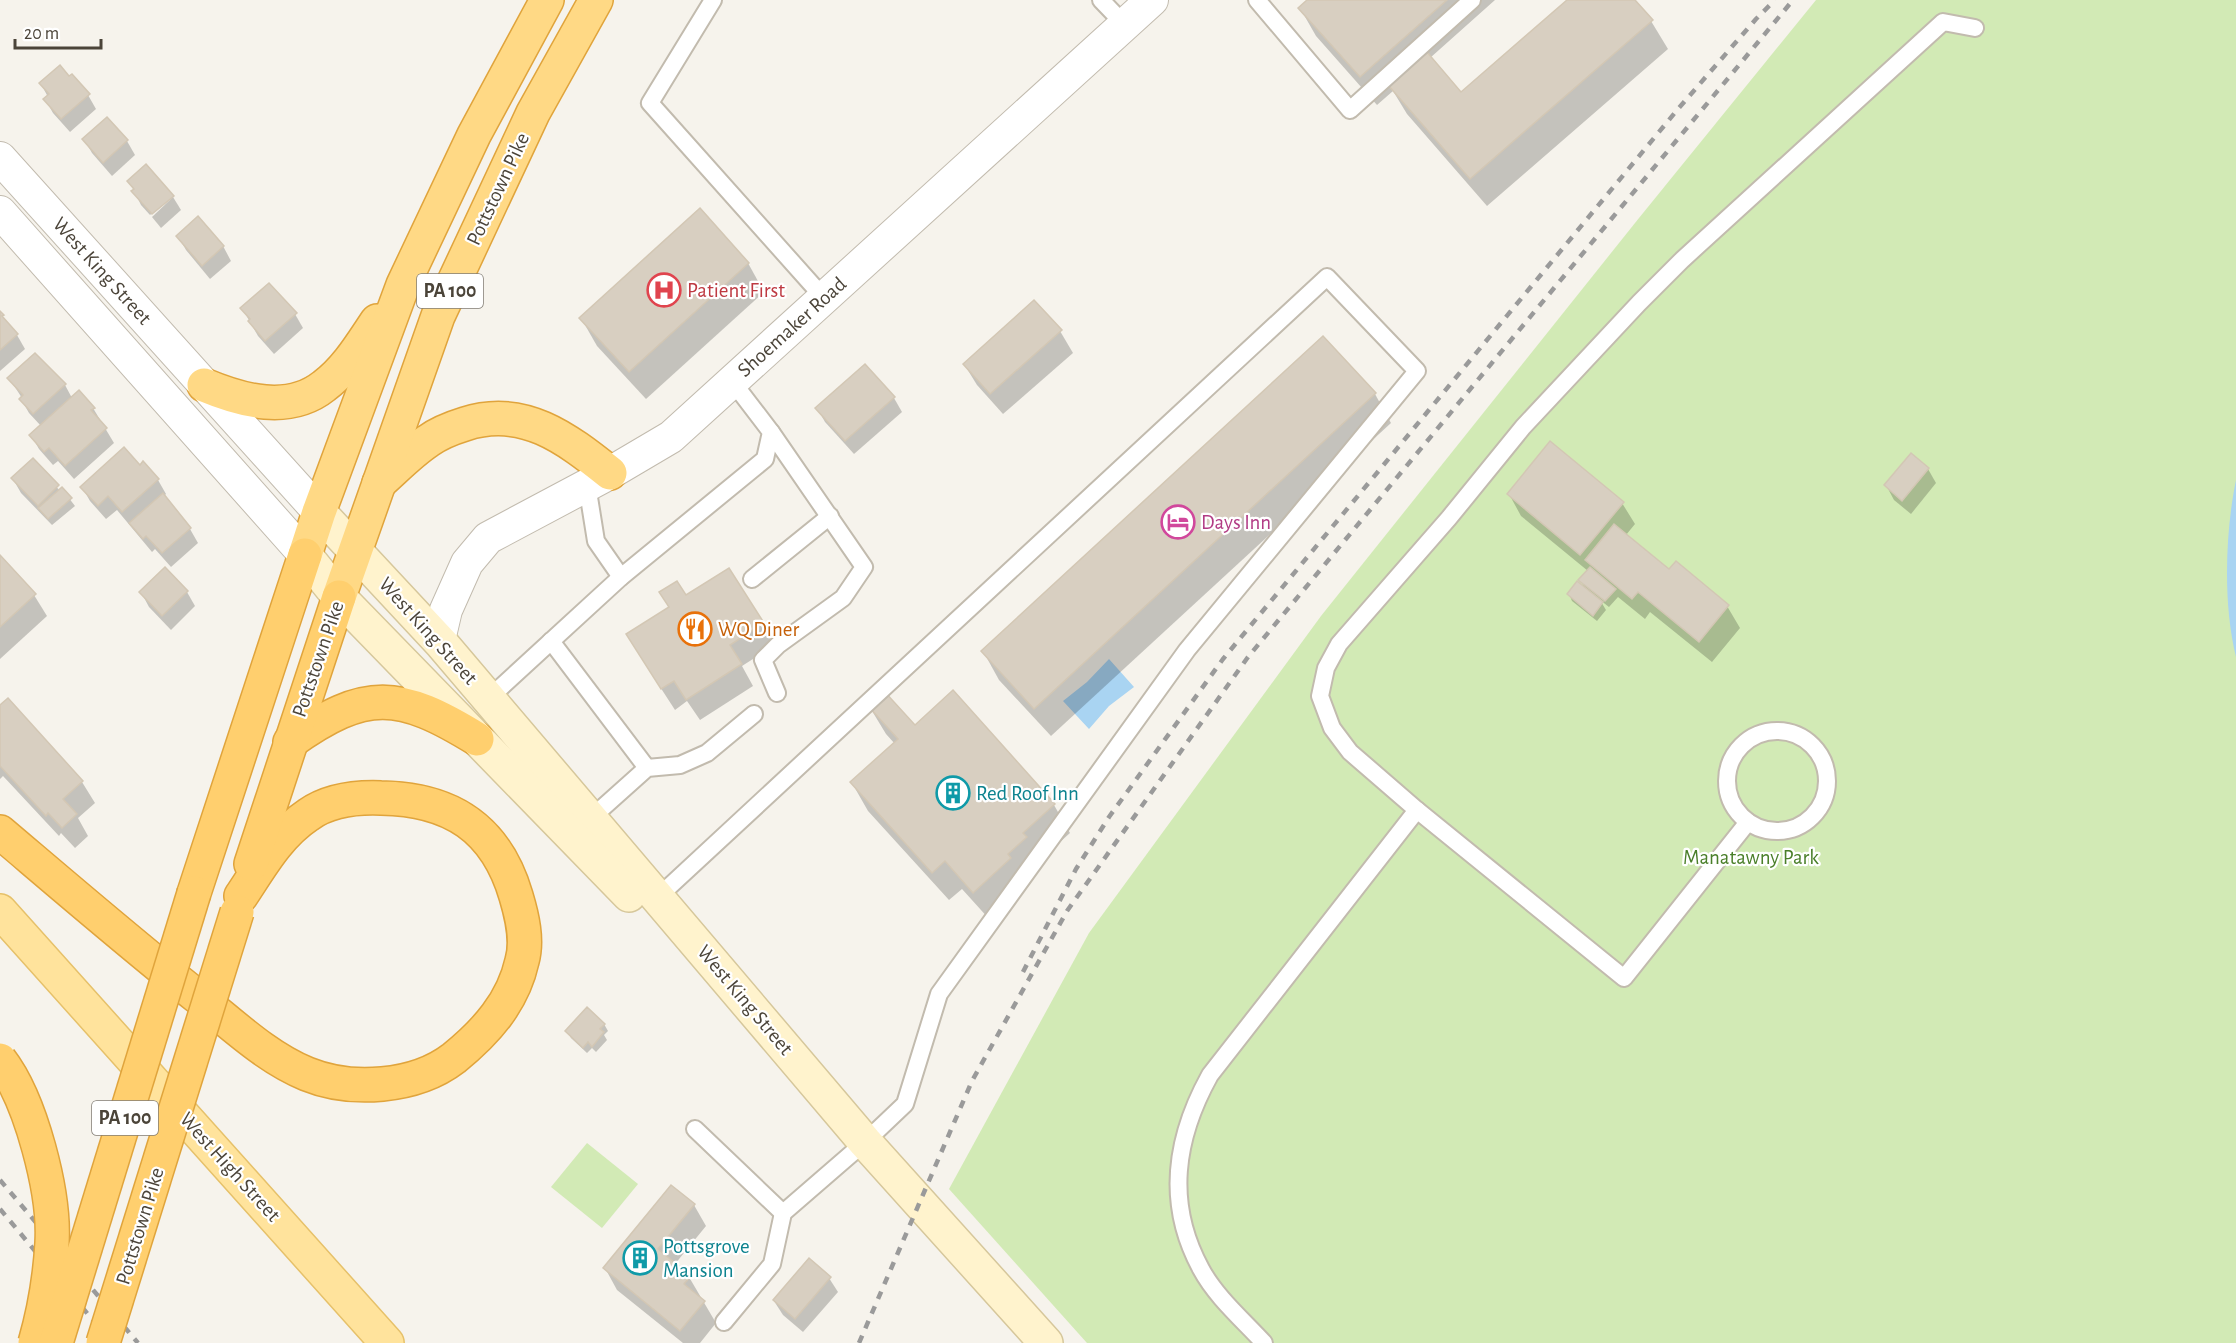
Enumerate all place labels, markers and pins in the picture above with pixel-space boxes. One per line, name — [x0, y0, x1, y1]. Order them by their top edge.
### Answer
hospital icon: Patient First — [646, 272, 682, 308]
place label: Patient First — [687, 280, 785, 301]
hotel icon: Days Inn — [1160, 504, 1196, 540]
place label: Days Inn — [1201, 512, 1271, 533]
restaurant icon: WQ Diner — [677, 611, 713, 647]
place label: WQ Diner — [718, 619, 799, 640]
building icon: Red Roof Inn — [935, 775, 971, 811]
place label: Red Roof Inn — [976, 783, 1079, 804]
place label: Pottsgrove Mansion — [663, 1236, 750, 1281]
building icon: Pottsgrove Mansion — [622, 1240, 658, 1276]

